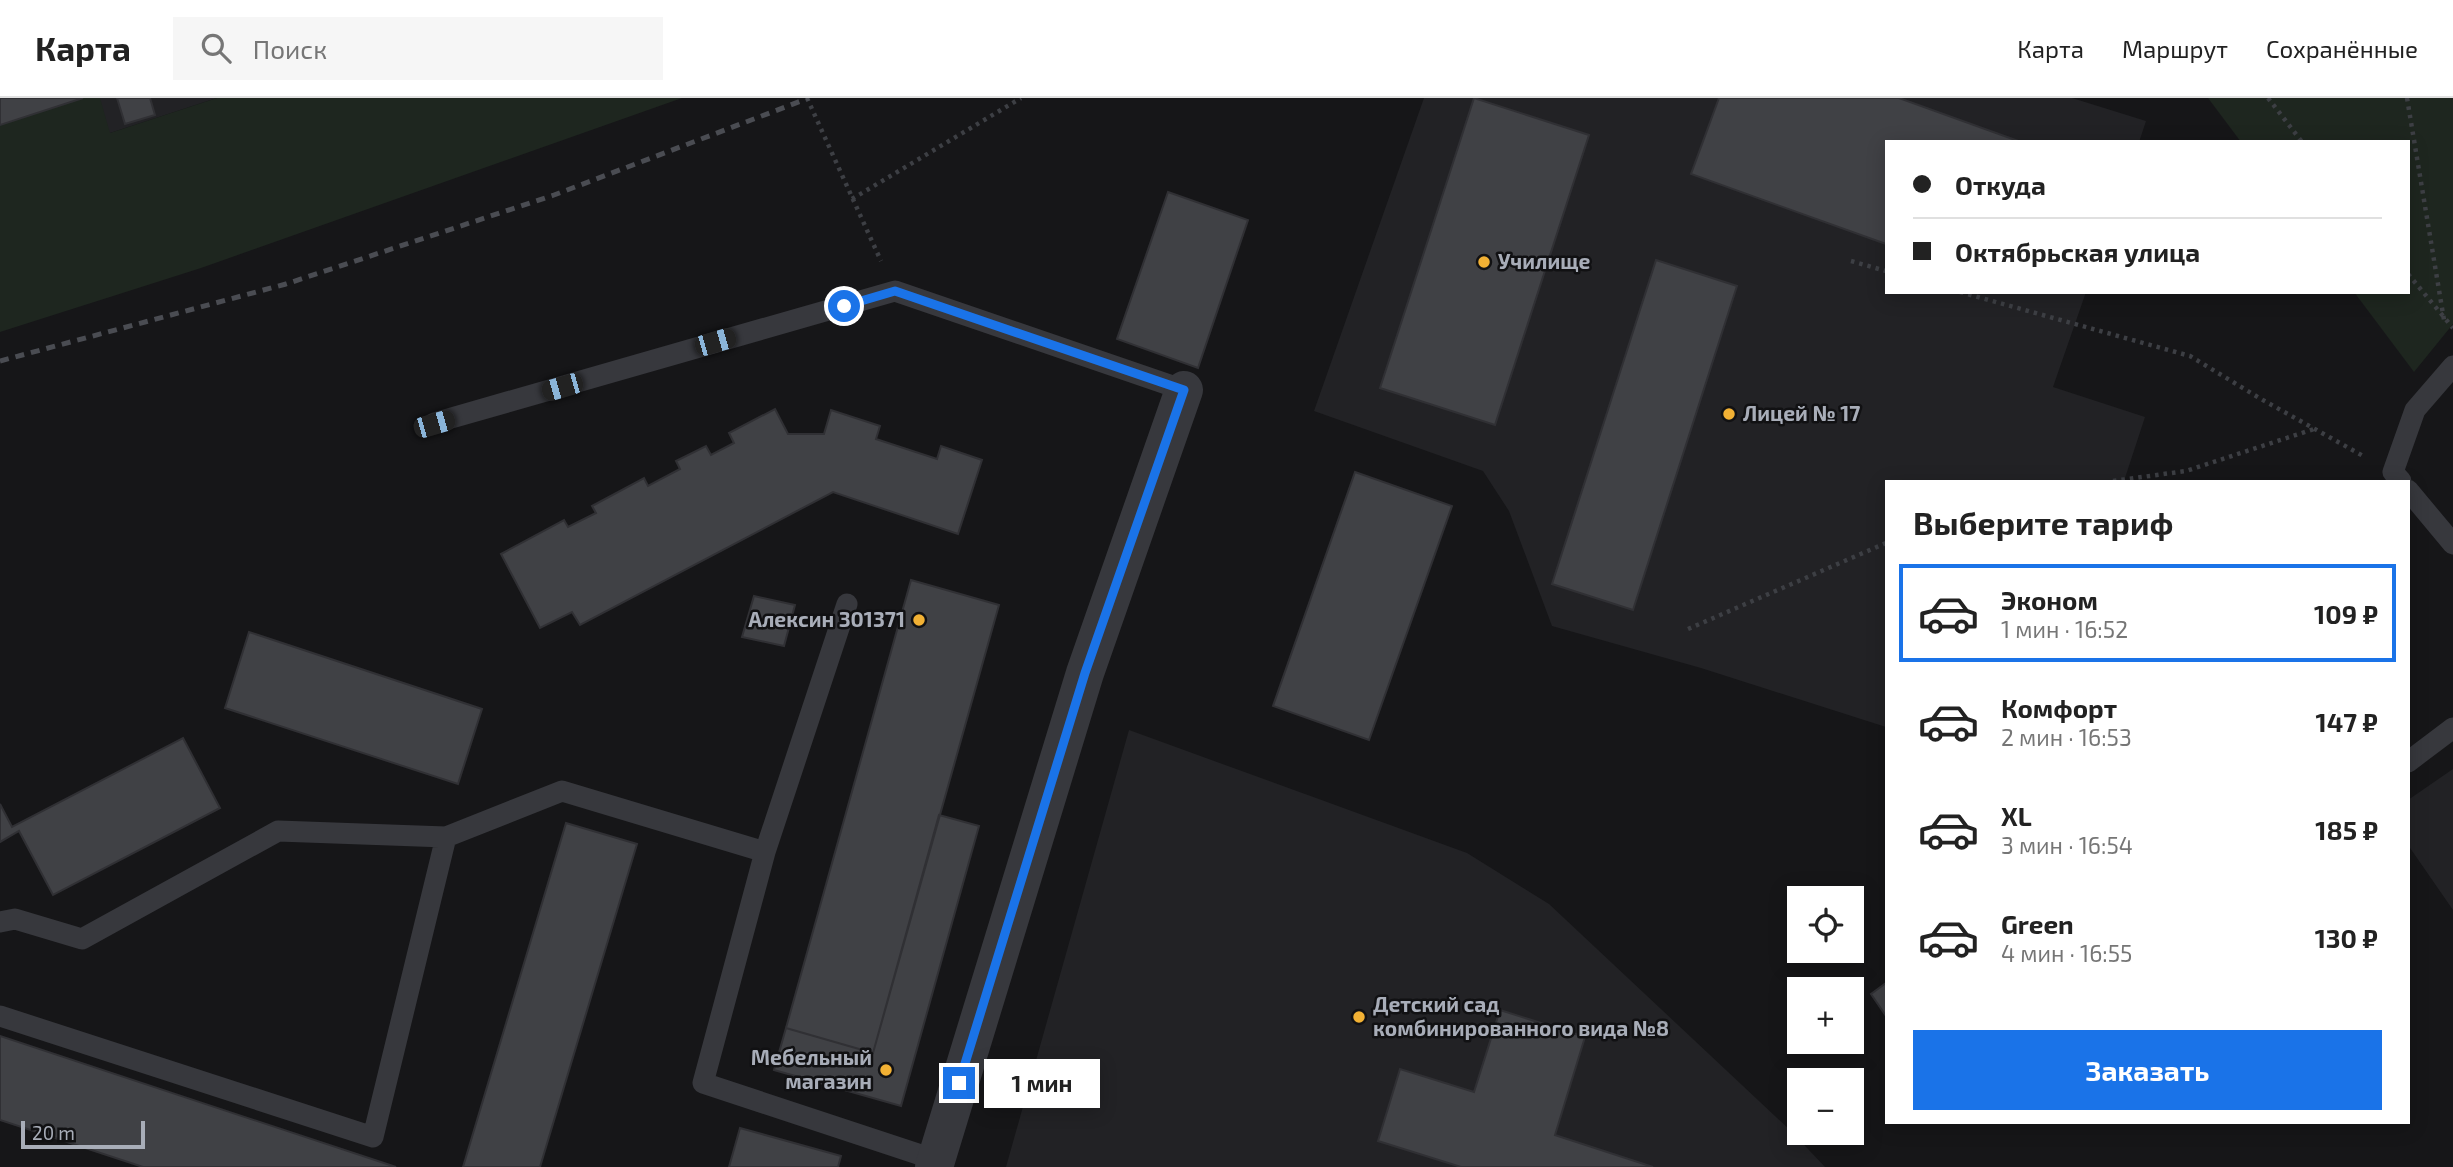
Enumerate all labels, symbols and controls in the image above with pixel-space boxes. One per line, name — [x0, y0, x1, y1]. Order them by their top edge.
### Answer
search box — [173, 17, 663, 80]
text: Карта — [35, 28, 131, 68]
icon: search — [197, 29, 235, 67]
text: Поиск — [253, 33, 327, 64]
text: Карта — [2017, 34, 2084, 63]
text: Маршрут — [2122, 34, 2228, 63]
text: Сохранённые — [2266, 34, 2418, 63]
text: Откуда — [1955, 169, 2046, 200]
text: Октябрьская улица — [1955, 236, 2200, 267]
place label: Училище — [1498, 248, 1590, 273]
marker: Училище — [1476, 254, 1492, 270]
route start — [828, 290, 860, 322]
car — [692, 326, 739, 358]
car — [539, 371, 586, 403]
place label: Лицей № 17 — [1743, 400, 1860, 425]
marker: Лицей № 17 — [1721, 406, 1737, 422]
car — [411, 408, 458, 440]
text: Выберите тариф — [1913, 503, 2173, 541]
icon: car — [1917, 582, 1980, 645]
text: Эконом — [2001, 584, 2098, 615]
text: 109 ₽ — [2314, 598, 2378, 629]
place label: Алексин 301371 — [748, 606, 905, 631]
marker: Алексин 301371 — [911, 612, 927, 628]
text: 1 мин · 16:52 — [2001, 615, 2128, 643]
icon: car — [1917, 690, 1980, 753]
text: Комфорт — [2001, 692, 2117, 723]
text: 147 ₽ — [2315, 706, 2378, 737]
text: 2 мин · 16:53 — [2001, 723, 2132, 751]
icon: car — [1917, 798, 1980, 861]
text: XL — [2001, 800, 2032, 831]
text: 185 ₽ — [2315, 814, 2378, 845]
text: 3 мин · 16:54 — [2001, 831, 2133, 859]
map controls — [1787, 886, 1864, 1145]
button: locate — [1787, 886, 1864, 963]
icon: car — [1917, 906, 1980, 969]
text: Green — [2001, 908, 2074, 939]
text: 130 ₽ — [2315, 922, 2378, 953]
text: 4 мин · 16:55 — [2001, 939, 2132, 967]
button: + — [1787, 977, 1864, 1054]
place label: Детский сад комбинированного вида №8 — [1373, 991, 1669, 1040]
marker: Детский сад комбинированного вида №8 — [1351, 1009, 1367, 1025]
button: Заказать — [1913, 1030, 2382, 1110]
place label: Мебельный магазин — [751, 1044, 872, 1093]
callout: 1 мин — [984, 1058, 1099, 1108]
marker: Мебельный магазин — [878, 1062, 894, 1078]
route end — [943, 1067, 975, 1099]
button: − — [1787, 1068, 1864, 1145]
text: 1 мин — [1012, 1069, 1072, 1097]
scale bar — [21, 1118, 145, 1150]
text: 20 m — [32, 1121, 75, 1144]

